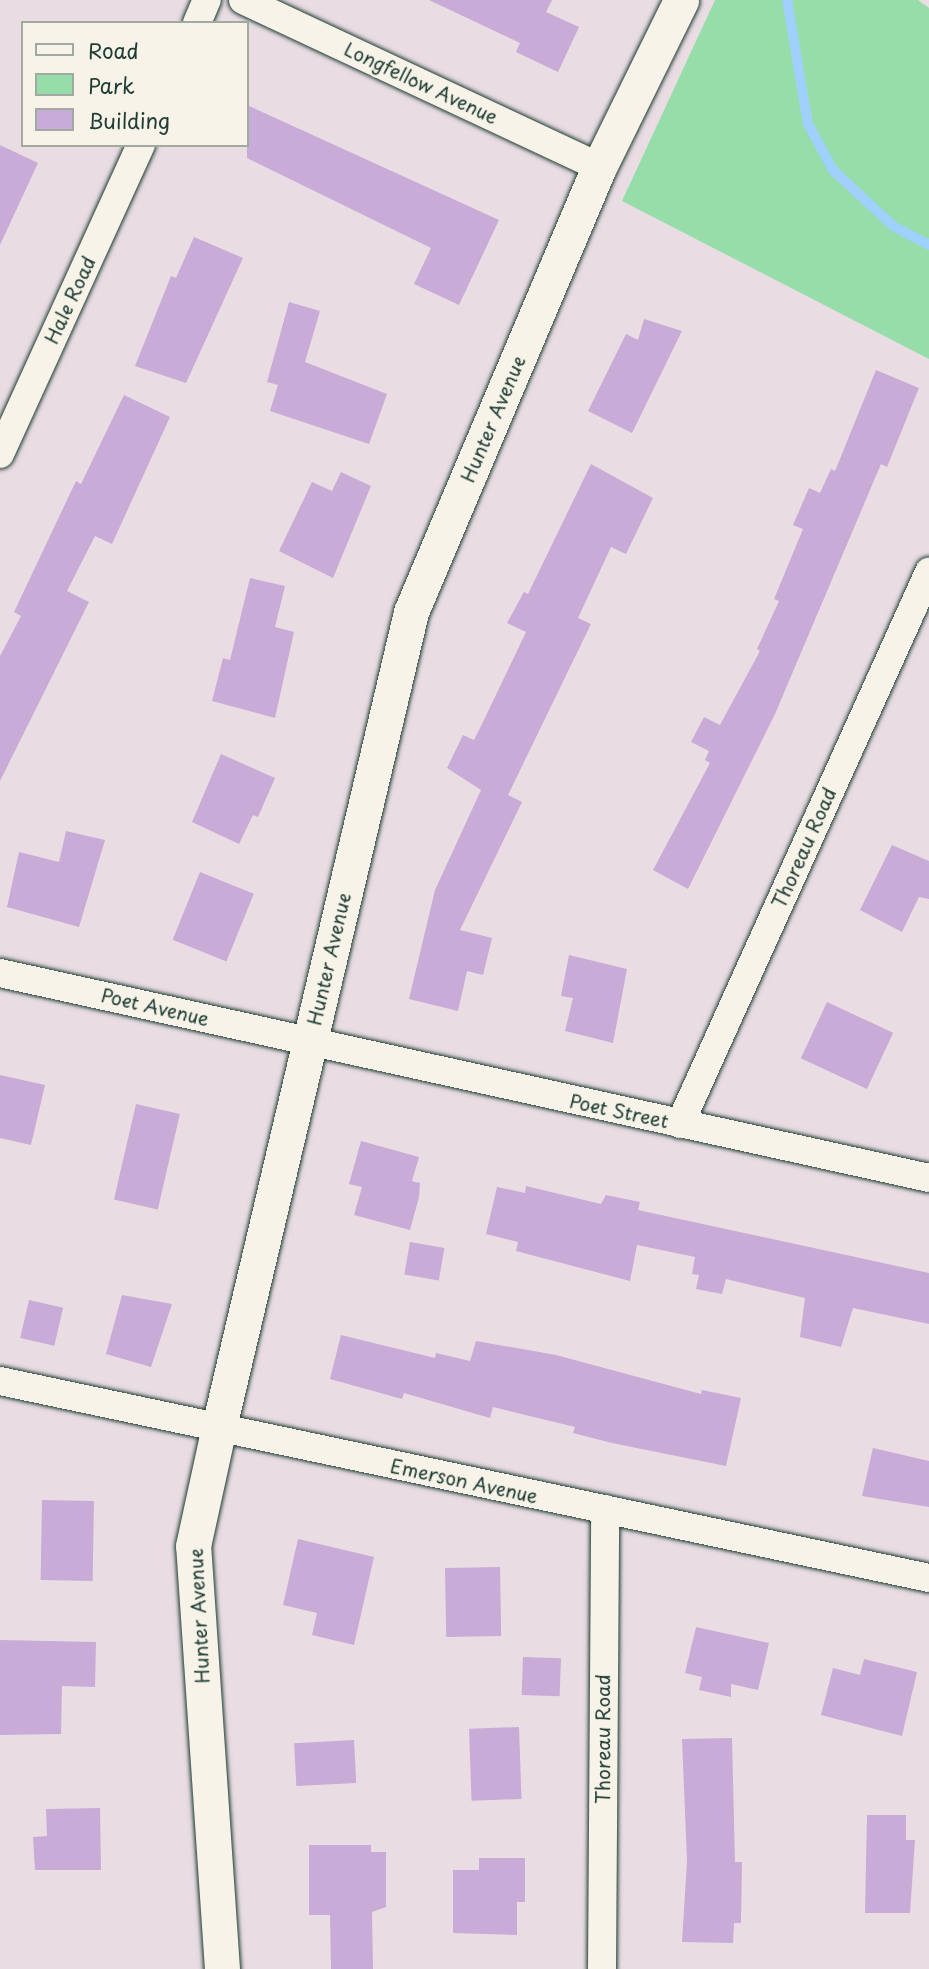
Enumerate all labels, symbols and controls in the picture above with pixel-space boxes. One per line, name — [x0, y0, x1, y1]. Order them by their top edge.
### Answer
legend — [21, 21, 248, 147]
text: Road — [88, 34, 139, 66]
street label: Longfellow Avenue — [341, 37, 501, 129]
text: Park — [88, 69, 135, 101]
text: Building — [88, 104, 170, 136]
street label: Hale Road — [40, 252, 100, 348]
street label: Hunter Avenue — [456, 352, 530, 486]
street label: Thoreau Road — [767, 785, 841, 911]
street label: Hunter Avenue — [303, 890, 355, 1028]
street label: Poet Avenue — [99, 983, 211, 1031]
street label: Poet Street — [567, 1089, 671, 1133]
street label: Emerson Avenue — [388, 1454, 540, 1508]
street label: Hunter Avenue — [184, 1548, 214, 1684]
street label: Thoreau Road — [592, 1675, 614, 1803]

